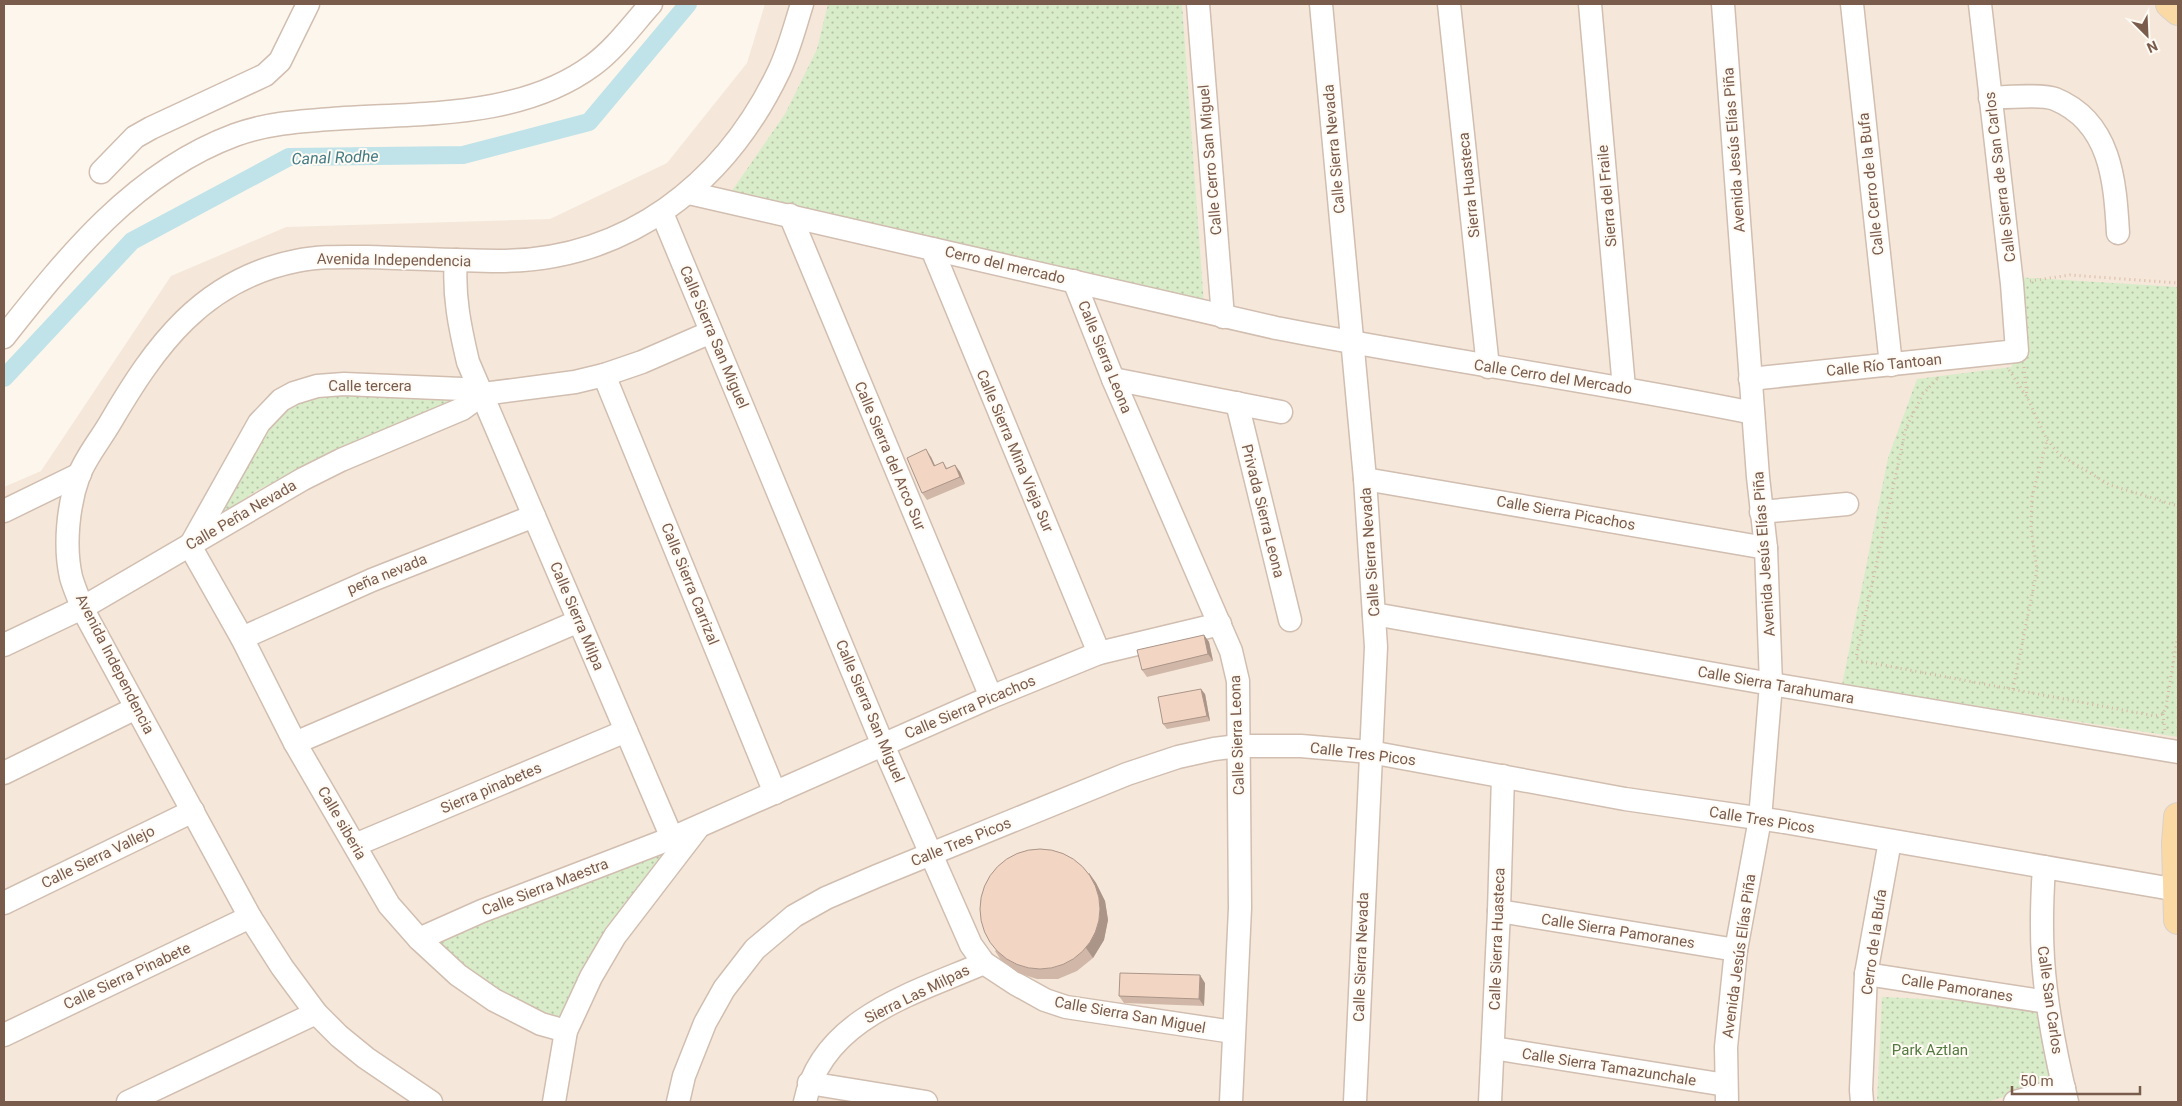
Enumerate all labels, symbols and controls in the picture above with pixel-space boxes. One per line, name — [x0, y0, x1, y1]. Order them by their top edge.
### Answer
north arrow — [2122, 10, 2172, 60]
text: N — [2145, 38, 2160, 56]
street label: Avenida Jesús Elías Piña — [1719, 67, 1749, 233]
street label: Calle Cerro San Miguel — [1194, 84, 1226, 236]
street label: Calle Sierra Nevada — [1319, 84, 1349, 214]
street label: Calle Sierra de San Carlos — [1981, 91, 2019, 263]
street label: Calle Cerro de la Bufa — [1855, 112, 1887, 256]
street label: Sierra Huasteca — [1455, 131, 1483, 239]
street label: Sierra del Fraile — [1594, 144, 1620, 248]
water label: Canal Rodhe — [291, 146, 379, 169]
street label: Cerro del mercado — [943, 242, 1067, 288]
street label: Avenida Independencia — [317, 250, 471, 270]
street label: Calle Sierra San Miguel — [676, 263, 752, 411]
street label: Calle Sierra Leona — [1074, 298, 1136, 416]
street label: Calle Río Tantoan — [1825, 350, 1943, 380]
street label: Calle Cerro del Mercado — [1473, 356, 1633, 398]
street label: Calle Sierra Mina Vieja Sur — [973, 367, 1057, 535]
street label: Calle tercera — [328, 377, 412, 395]
street label: Calle Sierra del Arco Sur — [850, 379, 930, 533]
street label: Privada Sierra Leona — [1238, 442, 1288, 580]
street label: Avenida Jesús Elías Piña — [1749, 471, 1779, 637]
street label: Calle Peña Nevada — [182, 476, 300, 554]
street label: Calle Sierra Nevada — [1356, 487, 1384, 617]
street label: Calle Sierra Picachos — [1495, 492, 1637, 534]
street label: Calle Sierra Carrizal — [657, 520, 723, 648]
street label: peña nevada — [344, 550, 430, 598]
street label: Calle Sierra Milpa — [546, 559, 608, 673]
street label: Avenida Independencia — [72, 591, 158, 737]
street label: Calle Sierra San Miguel — [832, 637, 908, 785]
street label: Calle Sierra Tarahumara — [1696, 662, 1856, 708]
street label: Calle Sierra Picachos — [902, 671, 1038, 743]
street label: Calle Sierra Leona — [1226, 675, 1248, 795]
street label: Calle Tres Picos — [1309, 739, 1417, 769]
street label: Sierra pinabetes — [438, 759, 544, 817]
street label: Calle siberia — [314, 783, 370, 863]
street label: Calle Tres Picos — [1708, 803, 1816, 837]
street label: Calle Tres Picos — [908, 814, 1014, 870]
street label: Calle Sierra Vallejo — [38, 822, 158, 892]
street label: Calle Sierra Maestra — [479, 855, 611, 919]
street label: Calle Sierra Huasteca — [1486, 867, 1508, 1011]
street label: Avenida Jesús Elías Piña — [1719, 873, 1759, 1039]
street label: Cerro de la Bufa — [1858, 888, 1890, 996]
street label: Calle Sierra Nevada — [1350, 892, 1372, 1022]
street label: Calle Sierra Pamoranes — [1540, 910, 1696, 952]
street label: Calle Sierra Pinabete — [61, 939, 193, 1013]
street label: Calle San Carlos — [2034, 945, 2066, 1055]
street label: Sierra Las Milpas — [862, 961, 972, 1027]
street label: Calle Pamoranes — [1900, 970, 2014, 1006]
street label: Calle Sierra San Miguel — [1053, 993, 1207, 1037]
park label: Park Aztlan — [1892, 1041, 1968, 1059]
street label: Calle Sierra Tamazunchale — [1521, 1044, 1698, 1090]
scale bar — [2012, 1064, 2140, 1096]
text: 50 m — [2020, 1072, 2054, 1090]

